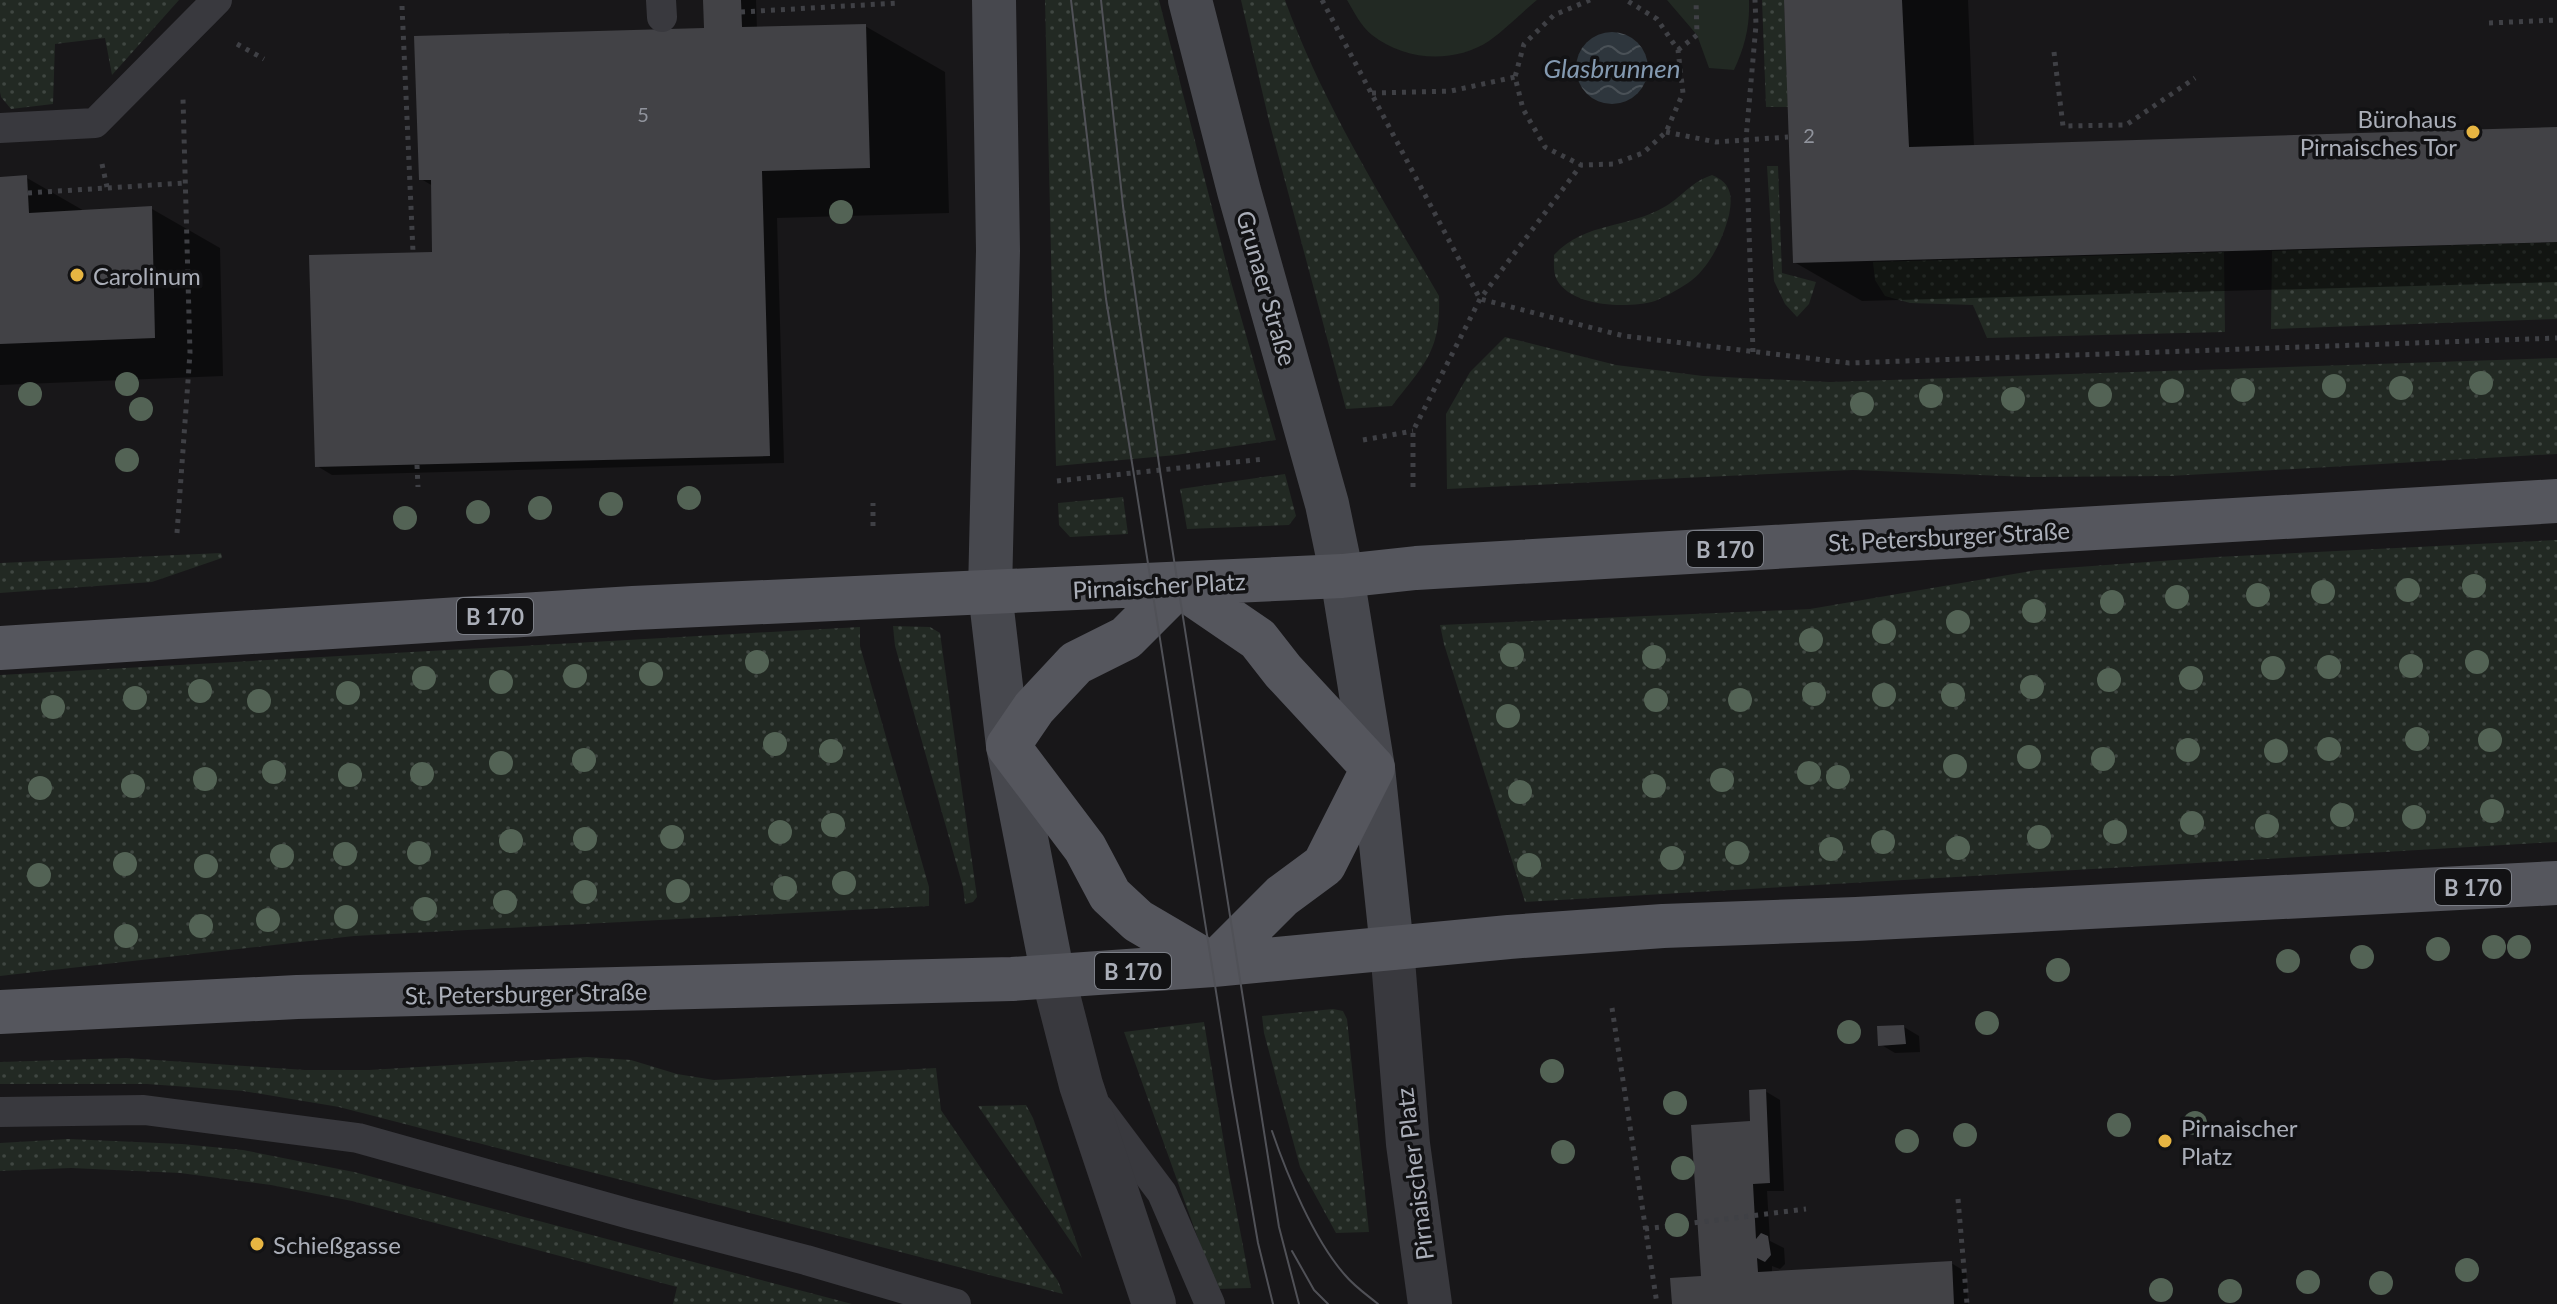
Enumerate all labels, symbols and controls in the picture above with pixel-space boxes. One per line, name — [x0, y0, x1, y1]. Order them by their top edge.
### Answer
water label: Glasbrunnen — [1543, 52, 1681, 84]
house number: 5 — [637, 102, 649, 126]
place label: Bürohaus Pirnaisches Tor — [2300, 104, 2457, 161]
house number: 2 — [1803, 123, 1815, 147]
marker: Bürohaus Pirnaisches Tor — [2464, 123, 2482, 141]
street label: Grunaer Straße — [1231, 207, 1303, 369]
place label: Carolinum — [93, 261, 201, 290]
marker: Carolinum — [68, 266, 86, 284]
street label: St. Petersburger Straße — [1827, 515, 2071, 557]
road number: B 170 — [1687, 531, 1763, 567]
street label: Pirnaischer Platz — [1072, 566, 1247, 604]
road number: B 170 — [457, 598, 533, 634]
road number: B 170 — [2435, 869, 2511, 905]
road number: B 170 — [1095, 953, 1171, 989]
street label: St. Petersburger Straße — [405, 976, 647, 1010]
street label: Pirnaischer Platz — [1389, 1086, 1439, 1262]
place label: Pirnaischer Platz — [2181, 1113, 2298, 1170]
marker: Pirnaischer Platz — [2156, 1132, 2174, 1150]
place label: Schießgasse — [273, 1230, 401, 1259]
marker: Schießgasse — [248, 1235, 266, 1253]

